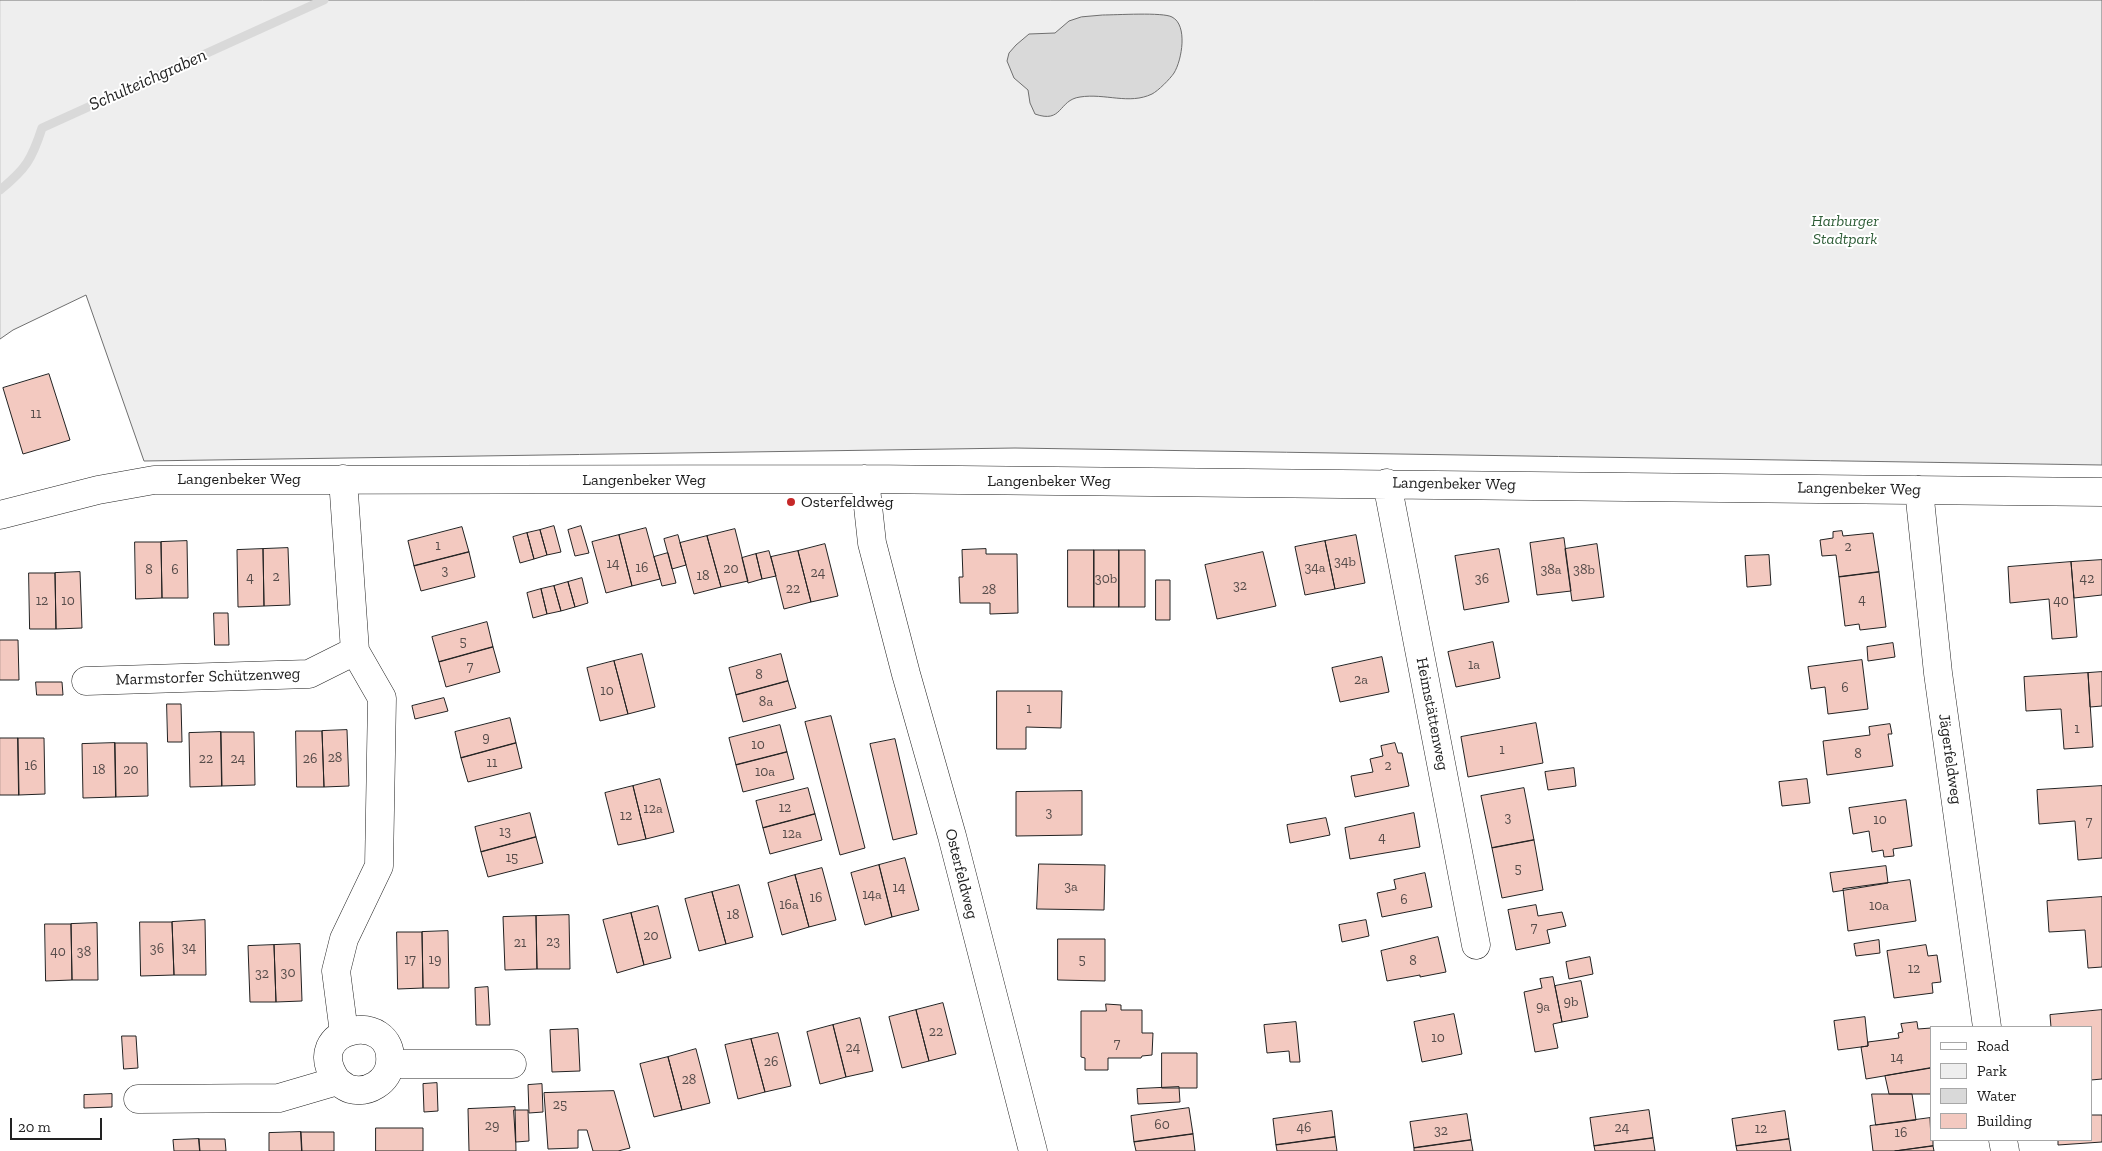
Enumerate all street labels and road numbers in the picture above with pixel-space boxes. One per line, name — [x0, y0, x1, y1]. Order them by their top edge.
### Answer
street label: Langenbeker Weg — [177, 469, 301, 489]
street label: Langenbeker Weg — [582, 470, 706, 490]
street label: Langenbeker Weg — [987, 471, 1111, 491]
street label: Langenbeker Weg — [1392, 473, 1516, 495]
street label: Langenbeker Weg — [1797, 478, 1921, 500]
street label: Heimstättenweg — [1412, 656, 1452, 772]
street label: Marmstorfer Schützenweg — [115, 664, 301, 690]
street label: Jägerfeldweg — [1934, 712, 1966, 806]
street label: Osterfeldweg — [940, 827, 982, 921]

